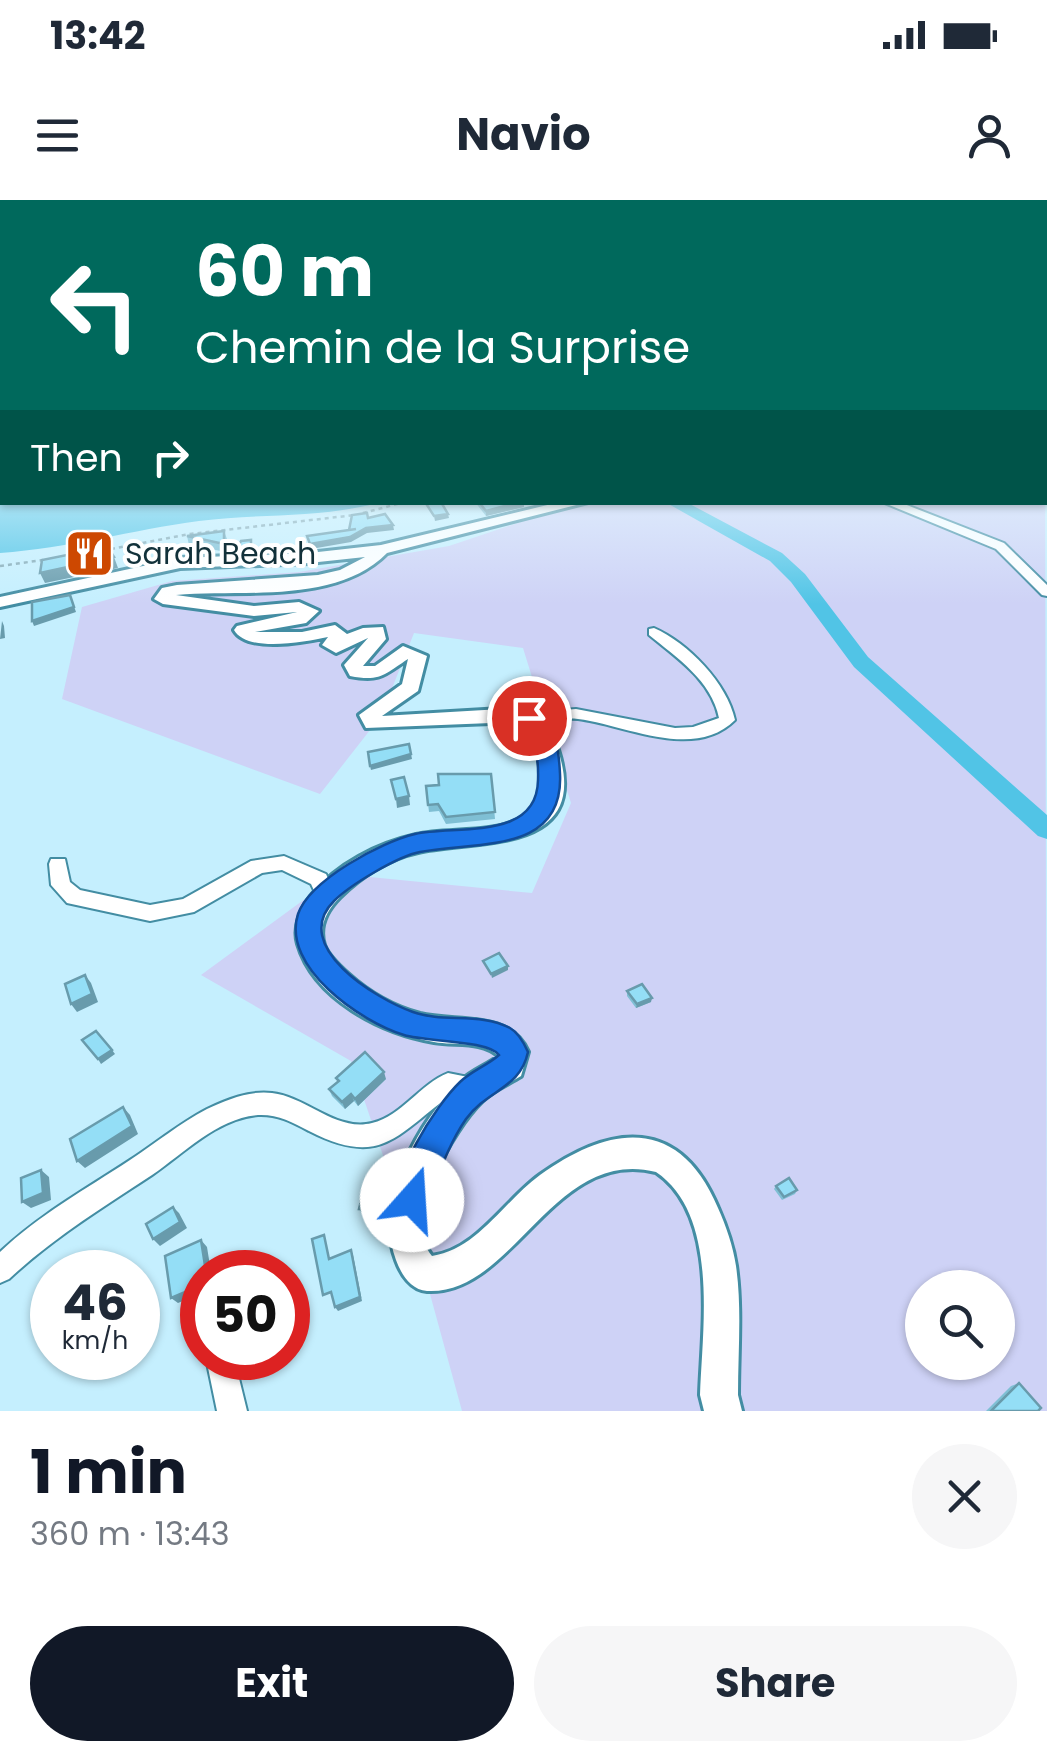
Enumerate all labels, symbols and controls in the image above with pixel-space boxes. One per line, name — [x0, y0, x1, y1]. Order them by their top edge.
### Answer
text: 13:42 — [50, 9, 146, 62]
text: Navio — [456, 103, 591, 166]
icon: menu — [30, 108, 85, 163]
icon: person — [962, 108, 1017, 163]
text: 60 m — [195, 222, 374, 321]
icon: left — [30, 240, 160, 370]
text: Chemin de la Surprise — [195, 316, 690, 379]
icon: right — [143, 430, 198, 485]
text: Then — [30, 431, 123, 484]
restaurant icon: Sarah Beach — [64, 528, 116, 580]
place label: Sarah Beach — [125, 532, 316, 575]
pin — [487, 676, 572, 761]
icon: arrive — [502, 691, 557, 746]
position arrow — [360, 1148, 464, 1252]
speed limit sign: 50 — [180, 1250, 310, 1380]
text: 46 — [62, 1267, 128, 1338]
map controls — [905, 1270, 1015, 1380]
button: search — [905, 1270, 1015, 1380]
text: km/h — [62, 1323, 128, 1358]
text: 1 min — [30, 1430, 187, 1514]
button: close — [912, 1444, 1017, 1549]
text: 360 m · 13:43 — [30, 1511, 230, 1556]
button: Exit — [30, 1626, 514, 1741]
button: Share — [534, 1626, 1017, 1741]

